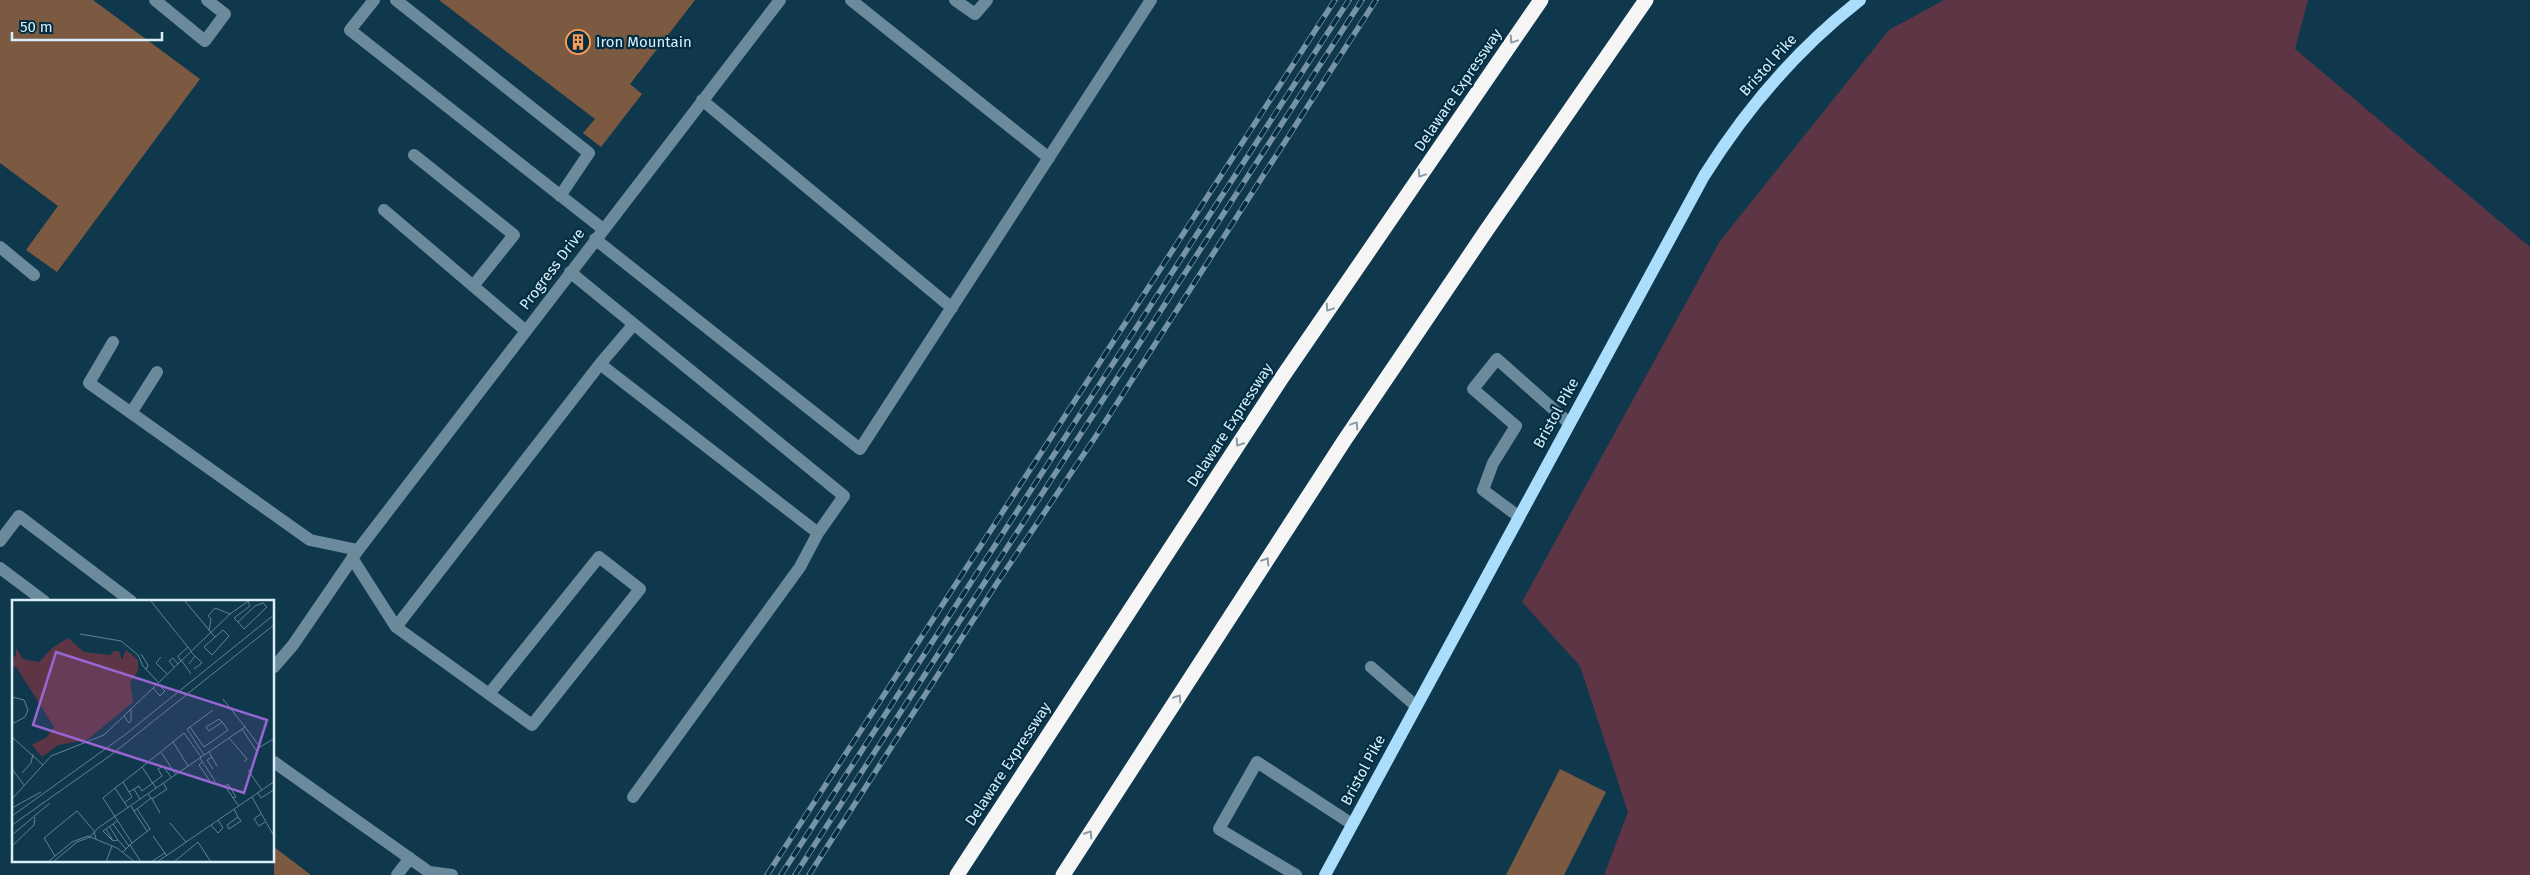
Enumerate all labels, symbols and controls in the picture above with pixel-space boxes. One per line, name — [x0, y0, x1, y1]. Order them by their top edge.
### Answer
scale bar — [12, 10, 162, 42]
text: 50 m — [20, 18, 53, 36]
street label: Delaware Expressway — [1410, 25, 1506, 155]
building icon: Iron Mountain — [565, 29, 591, 55]
street label: Bristol Pike — [1736, 30, 1800, 100]
place label: Iron Mountain — [596, 33, 692, 51]
one-way arrow — [1510, 34, 1519, 44]
one-way arrow — [1418, 168, 1427, 178]
street label: Progress Drive — [516, 225, 588, 313]
one-way arrow — [1326, 302, 1335, 312]
street label: Delaware Expressway — [1183, 359, 1277, 490]
street label: Bristol Pike — [1529, 375, 1583, 451]
one-way arrow — [1349, 422, 1358, 431]
one-way arrow — [1236, 437, 1245, 447]
one-way arrow — [1260, 558, 1270, 567]
inset map — [12, 600, 275, 862]
one-way arrow — [1172, 694, 1181, 703]
street label: Delaware Expressway — [961, 698, 1055, 829]
street label: Bristol Pike — [1337, 732, 1389, 808]
one-way arrow — [1083, 830, 1093, 839]

